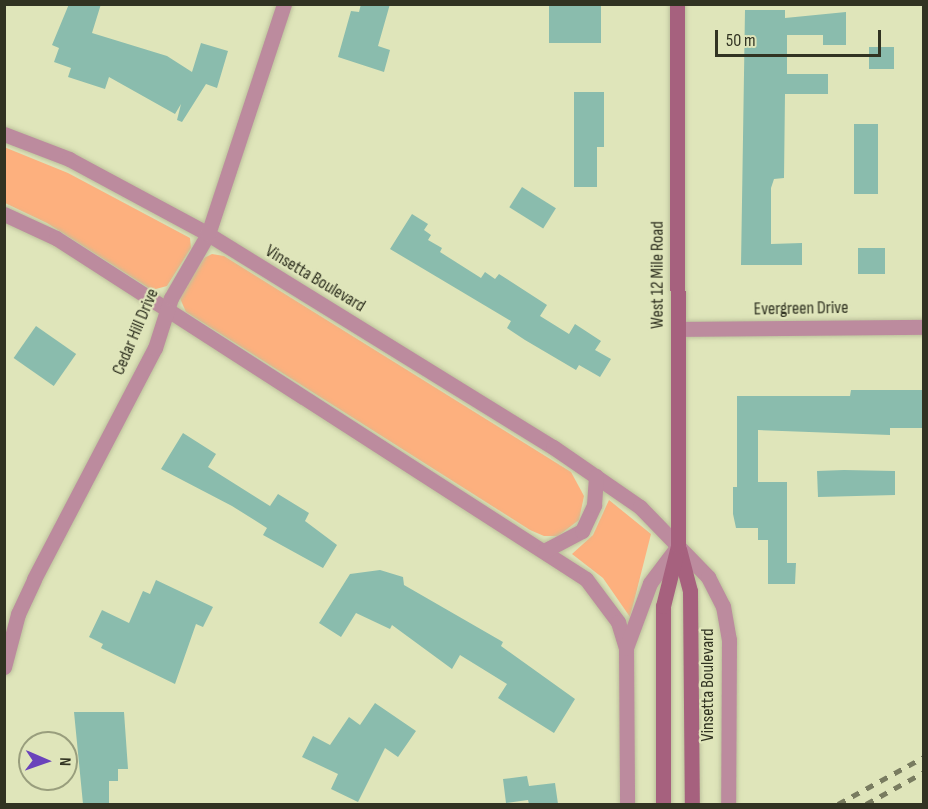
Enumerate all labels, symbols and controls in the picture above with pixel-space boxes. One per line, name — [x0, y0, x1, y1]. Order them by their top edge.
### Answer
scale bar — [718, 18, 884, 56]
text: 50 m — [726, 30, 756, 51]
street label: West 12 Mile Road — [647, 221, 669, 329]
street label: Vinsetta Boulevard — [261, 241, 369, 317]
street label: Cedar Hill Drive — [108, 286, 164, 378]
street label: Evergreen Drive — [753, 297, 849, 321]
street label: Vinsetta Boulevard — [697, 629, 719, 741]
north arrow — [18, 731, 78, 791]
text: N — [55, 757, 74, 766]

